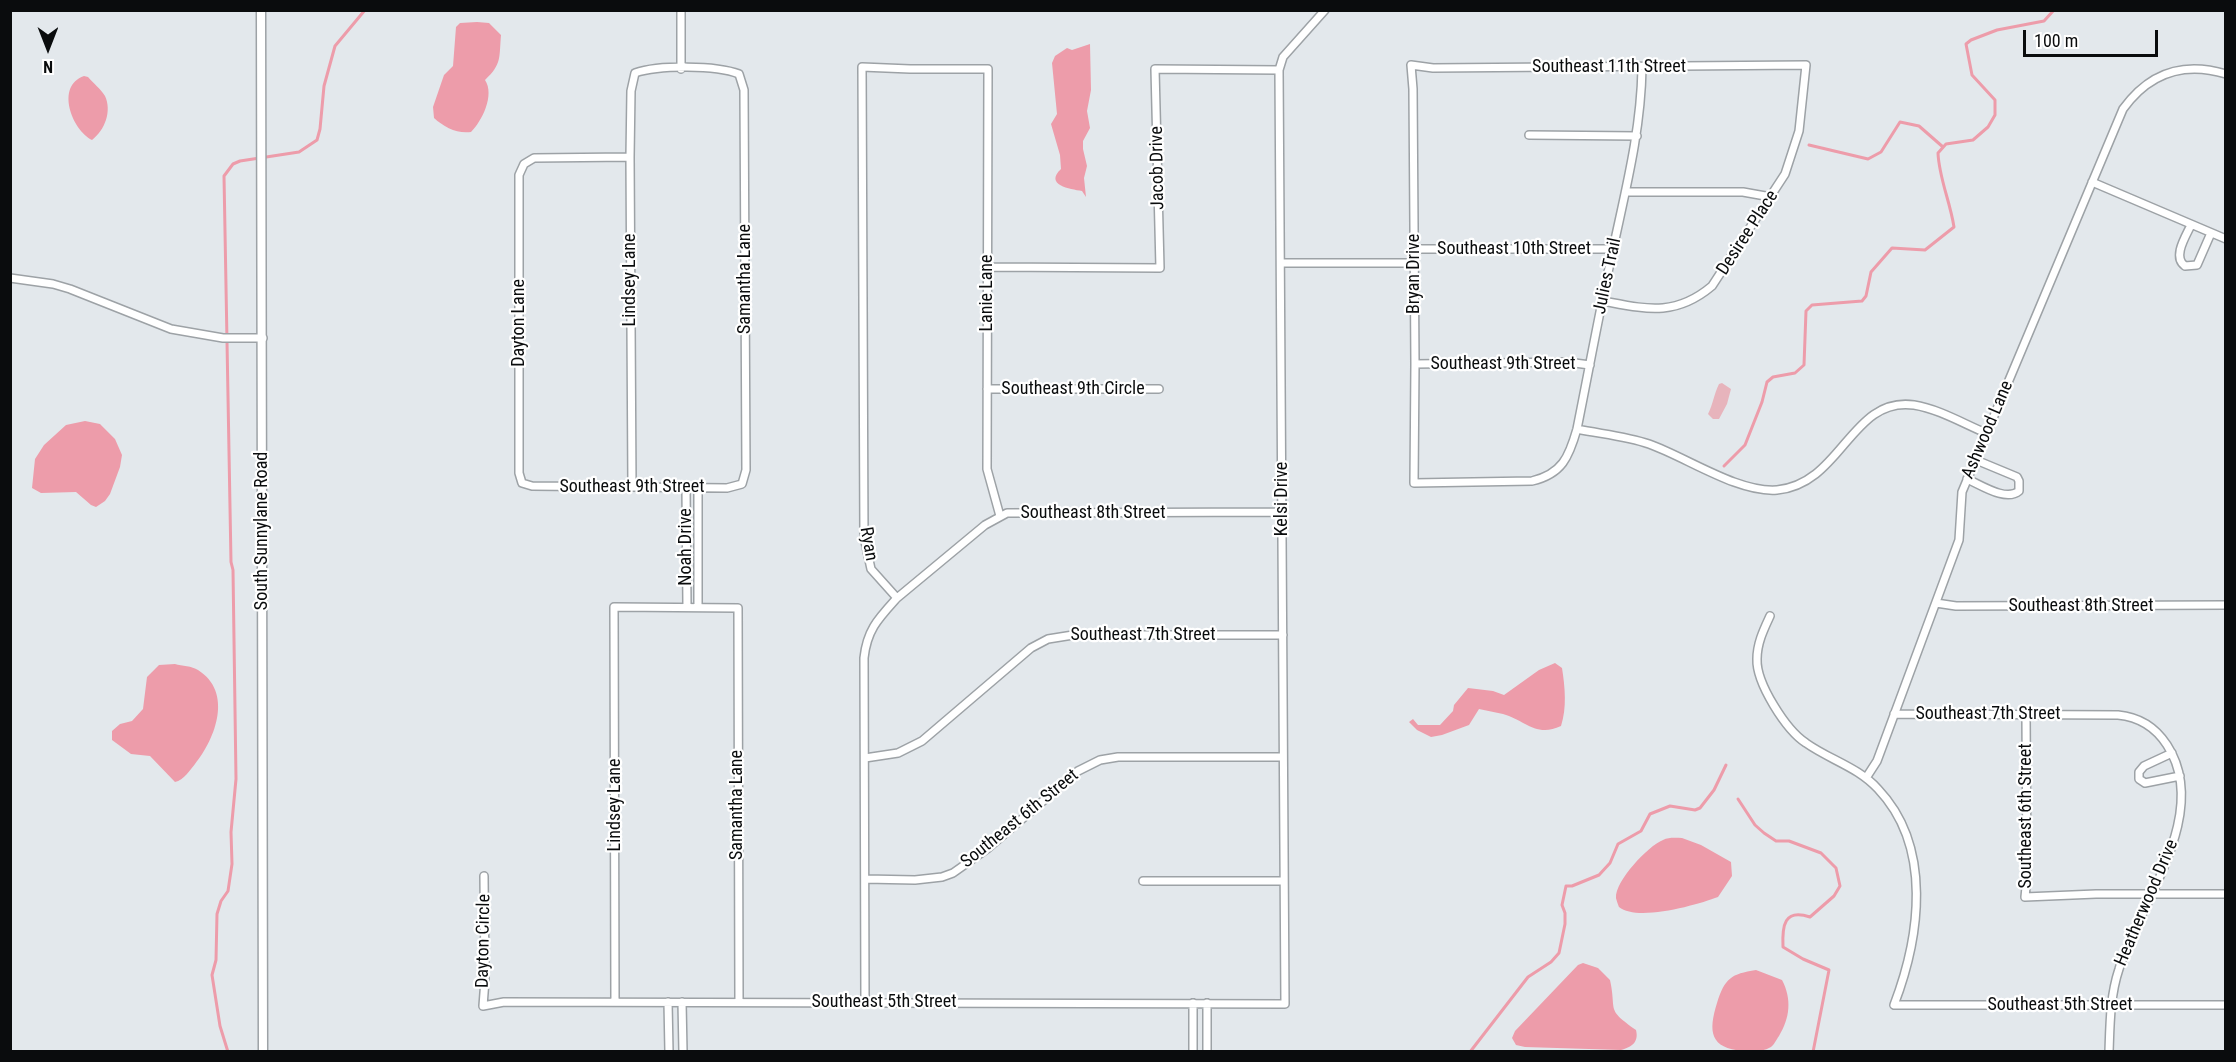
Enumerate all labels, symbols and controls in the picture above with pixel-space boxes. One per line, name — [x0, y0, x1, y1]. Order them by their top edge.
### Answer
north arrow — [18, 18, 78, 78]
scale bar — [2026, 18, 2161, 56]
text: 100 m — [2034, 30, 2078, 51]
street label: Southeast 11th Street — [1532, 56, 1686, 78]
text: N — [43, 57, 53, 76]
street label: Jacob Drive — [1146, 126, 1170, 210]
street label: Desiree Place — [1713, 187, 1783, 279]
street label: Samantha Lane — [734, 224, 756, 334]
street label: Lindsey Lane — [619, 234, 641, 326]
street label: Bryan Drive — [1403, 234, 1425, 314]
street label: Julies Trail — [1589, 236, 1627, 316]
street label: Southeast 10th Street — [1437, 238, 1591, 260]
street label: Lanie Lane — [976, 255, 998, 331]
street label: Dayton Lane — [508, 279, 530, 367]
street label: Southeast 9th Street — [1430, 353, 1576, 375]
street label: Southeast 9th Circle — [1001, 378, 1145, 400]
street label: Ashwood Lane — [1958, 378, 2018, 482]
street label: South Sunnylane Road — [251, 452, 273, 610]
street label: Kelsi Drive — [1271, 462, 1293, 536]
street label: Southeast 9th Street — [559, 476, 705, 498]
street label: Southeast 8th Street — [1020, 502, 1166, 524]
street label: Noah Drive — [675, 508, 697, 586]
street label: Ryan — [854, 525, 882, 563]
street label: Southeast 8th Street — [2008, 595, 2154, 617]
street label: Southeast 7th Street — [1070, 624, 1216, 646]
street label: Southeast 7th Street — [1915, 703, 2061, 725]
street label: Southeast 6th Street — [2015, 743, 2037, 889]
street label: Samantha Lane — [726, 750, 748, 860]
street label: Lindsey Lane — [604, 759, 626, 851]
street label: Southeast 6th Street — [957, 765, 1083, 873]
street label: Heatherwood Drive — [2111, 837, 2183, 969]
street label: Dayton Circle — [472, 894, 496, 988]
street label: Southeast 5th Street — [811, 991, 957, 1013]
street label: Southeast 5th Street — [1987, 994, 2133, 1016]

